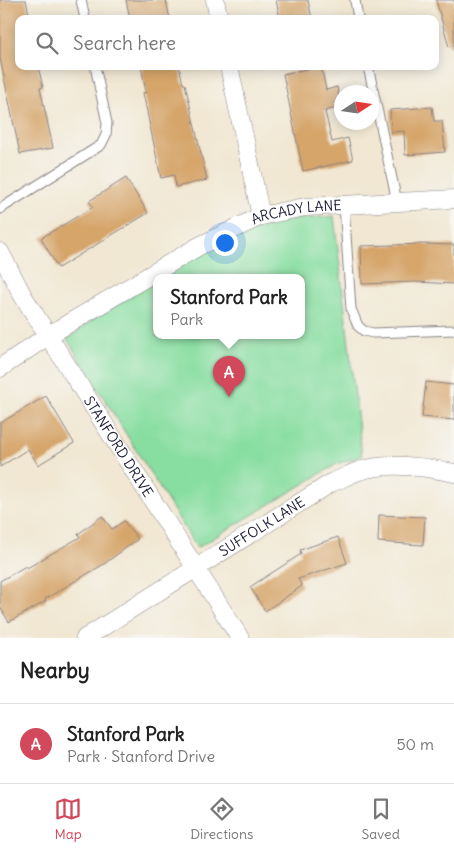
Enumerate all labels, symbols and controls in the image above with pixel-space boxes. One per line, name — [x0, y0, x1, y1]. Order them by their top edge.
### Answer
search box — [15, 15, 439, 70]
icon: search — [33, 29, 61, 57]
text: Search here — [73, 31, 176, 55]
north arrow — [334, 85, 379, 130]
street label: ARCADY LANE — [248, 196, 342, 228]
your location — [212, 230, 238, 256]
popup — [153, 274, 305, 339]
text: Stanford Park — [170, 285, 288, 309]
text: Park — [170, 309, 203, 329]
pin: A — [213, 356, 245, 397]
street label: STANFORD DRIVE — [80, 393, 157, 500]
street label: SUFFOLK LANE — [216, 493, 308, 560]
text: Nearby — [20, 657, 90, 684]
text: Stanford Park — [67, 722, 185, 746]
text: A — [31, 734, 41, 754]
text: 50 m — [396, 734, 434, 754]
text: Park · Stanford Drive — [67, 746, 215, 766]
tab: Map — [54, 795, 82, 843]
tab: Directions — [190, 795, 253, 843]
tab: Saved — [362, 795, 400, 843]

